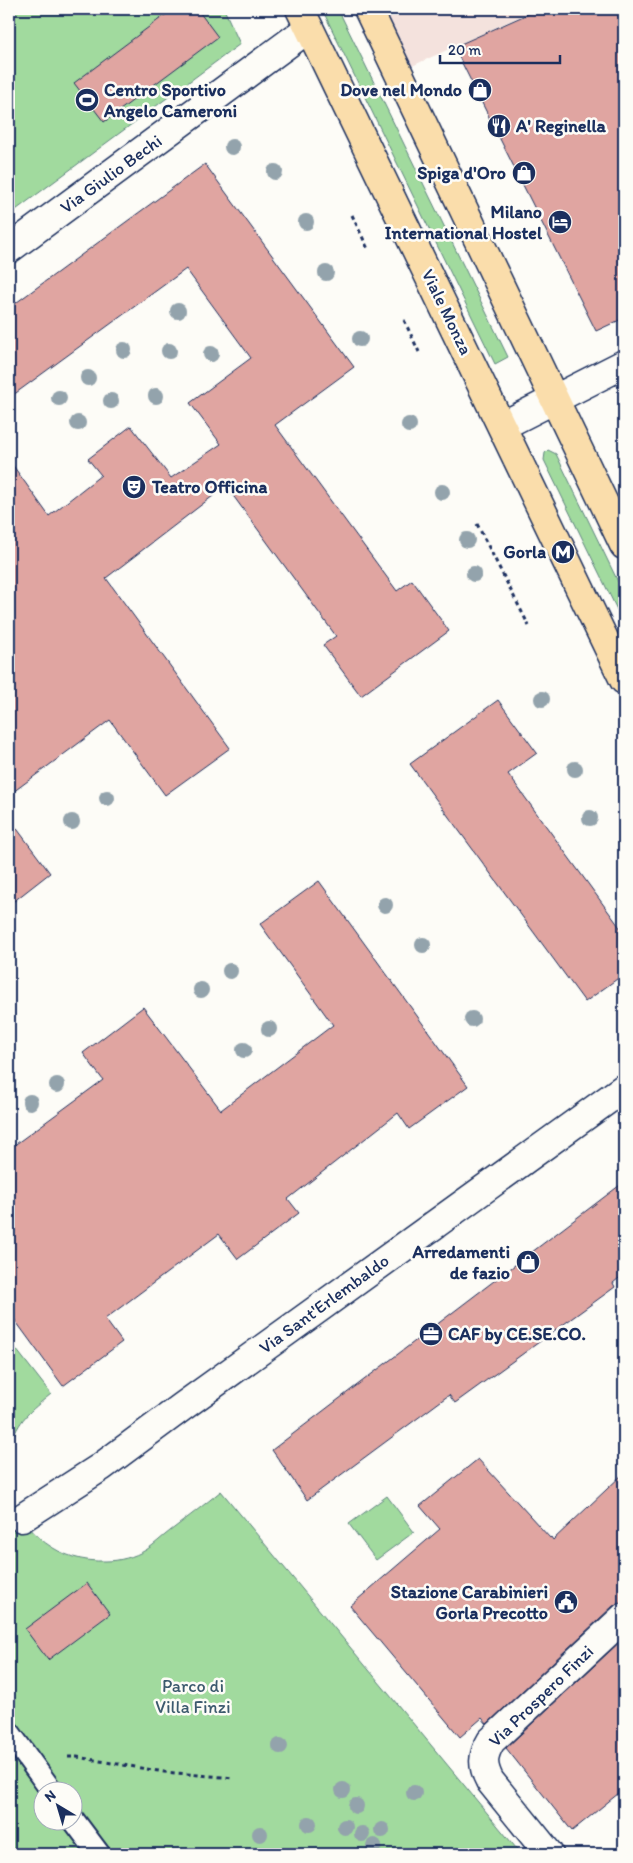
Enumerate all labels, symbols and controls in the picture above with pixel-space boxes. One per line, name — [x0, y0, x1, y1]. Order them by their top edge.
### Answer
scale bar — [440, 32, 560, 64]
text: 20 m — [448, 41, 482, 59]
shop icon: Dove nel Mondo — [467, 77, 493, 103]
place label: Centro Sportivo Angelo Cameroni — [103, 79, 237, 122]
place label: Dove nel Mondo — [340, 79, 462, 101]
sports icon: Centro Sportivo Angelo Cameroni — [74, 87, 100, 113]
restaurant icon: A' Reginella — [486, 113, 512, 139]
place label: A' Reginella — [515, 115, 607, 137]
street label: Via Giulio Bechi — [56, 130, 166, 218]
shop icon: Spiga d'Oro — [511, 160, 537, 186]
place label: Spiga d'Oro — [417, 162, 506, 184]
place label: Milano International Hostel — [385, 201, 543, 244]
hotel icon: Milano International Hostel — [547, 209, 573, 235]
street label: Viale Monza — [417, 266, 477, 358]
theatre icon: Teatro Officina — [121, 474, 147, 500]
place label: Teatro Officina — [151, 476, 267, 498]
metro station icon: Gorla — [550, 539, 576, 565]
place label: Gorla — [503, 541, 546, 563]
place label: Arredamenti de fazio — [412, 1241, 510, 1284]
street label: Via Sant'Erlembaldo — [255, 1249, 393, 1359]
shop icon: Arredamenti de fazio — [515, 1249, 541, 1275]
office icon: CAF by CE.SE.CO. — [418, 1321, 444, 1347]
place label: CAF by CE.SE.CO. — [448, 1323, 586, 1345]
place label: Stazione Carabinieri Gorla Precotto — [391, 1581, 548, 1624]
public building icon: Stazione Carabinieri Gorla Precotto — [553, 1589, 579, 1615]
street label: Via Prospero Finzi — [484, 1640, 598, 1752]
park label: Parco di Villa Finzi — [155, 1675, 231, 1718]
north arrow — [32, 1780, 82, 1830]
text: N — [41, 1787, 59, 1806]

